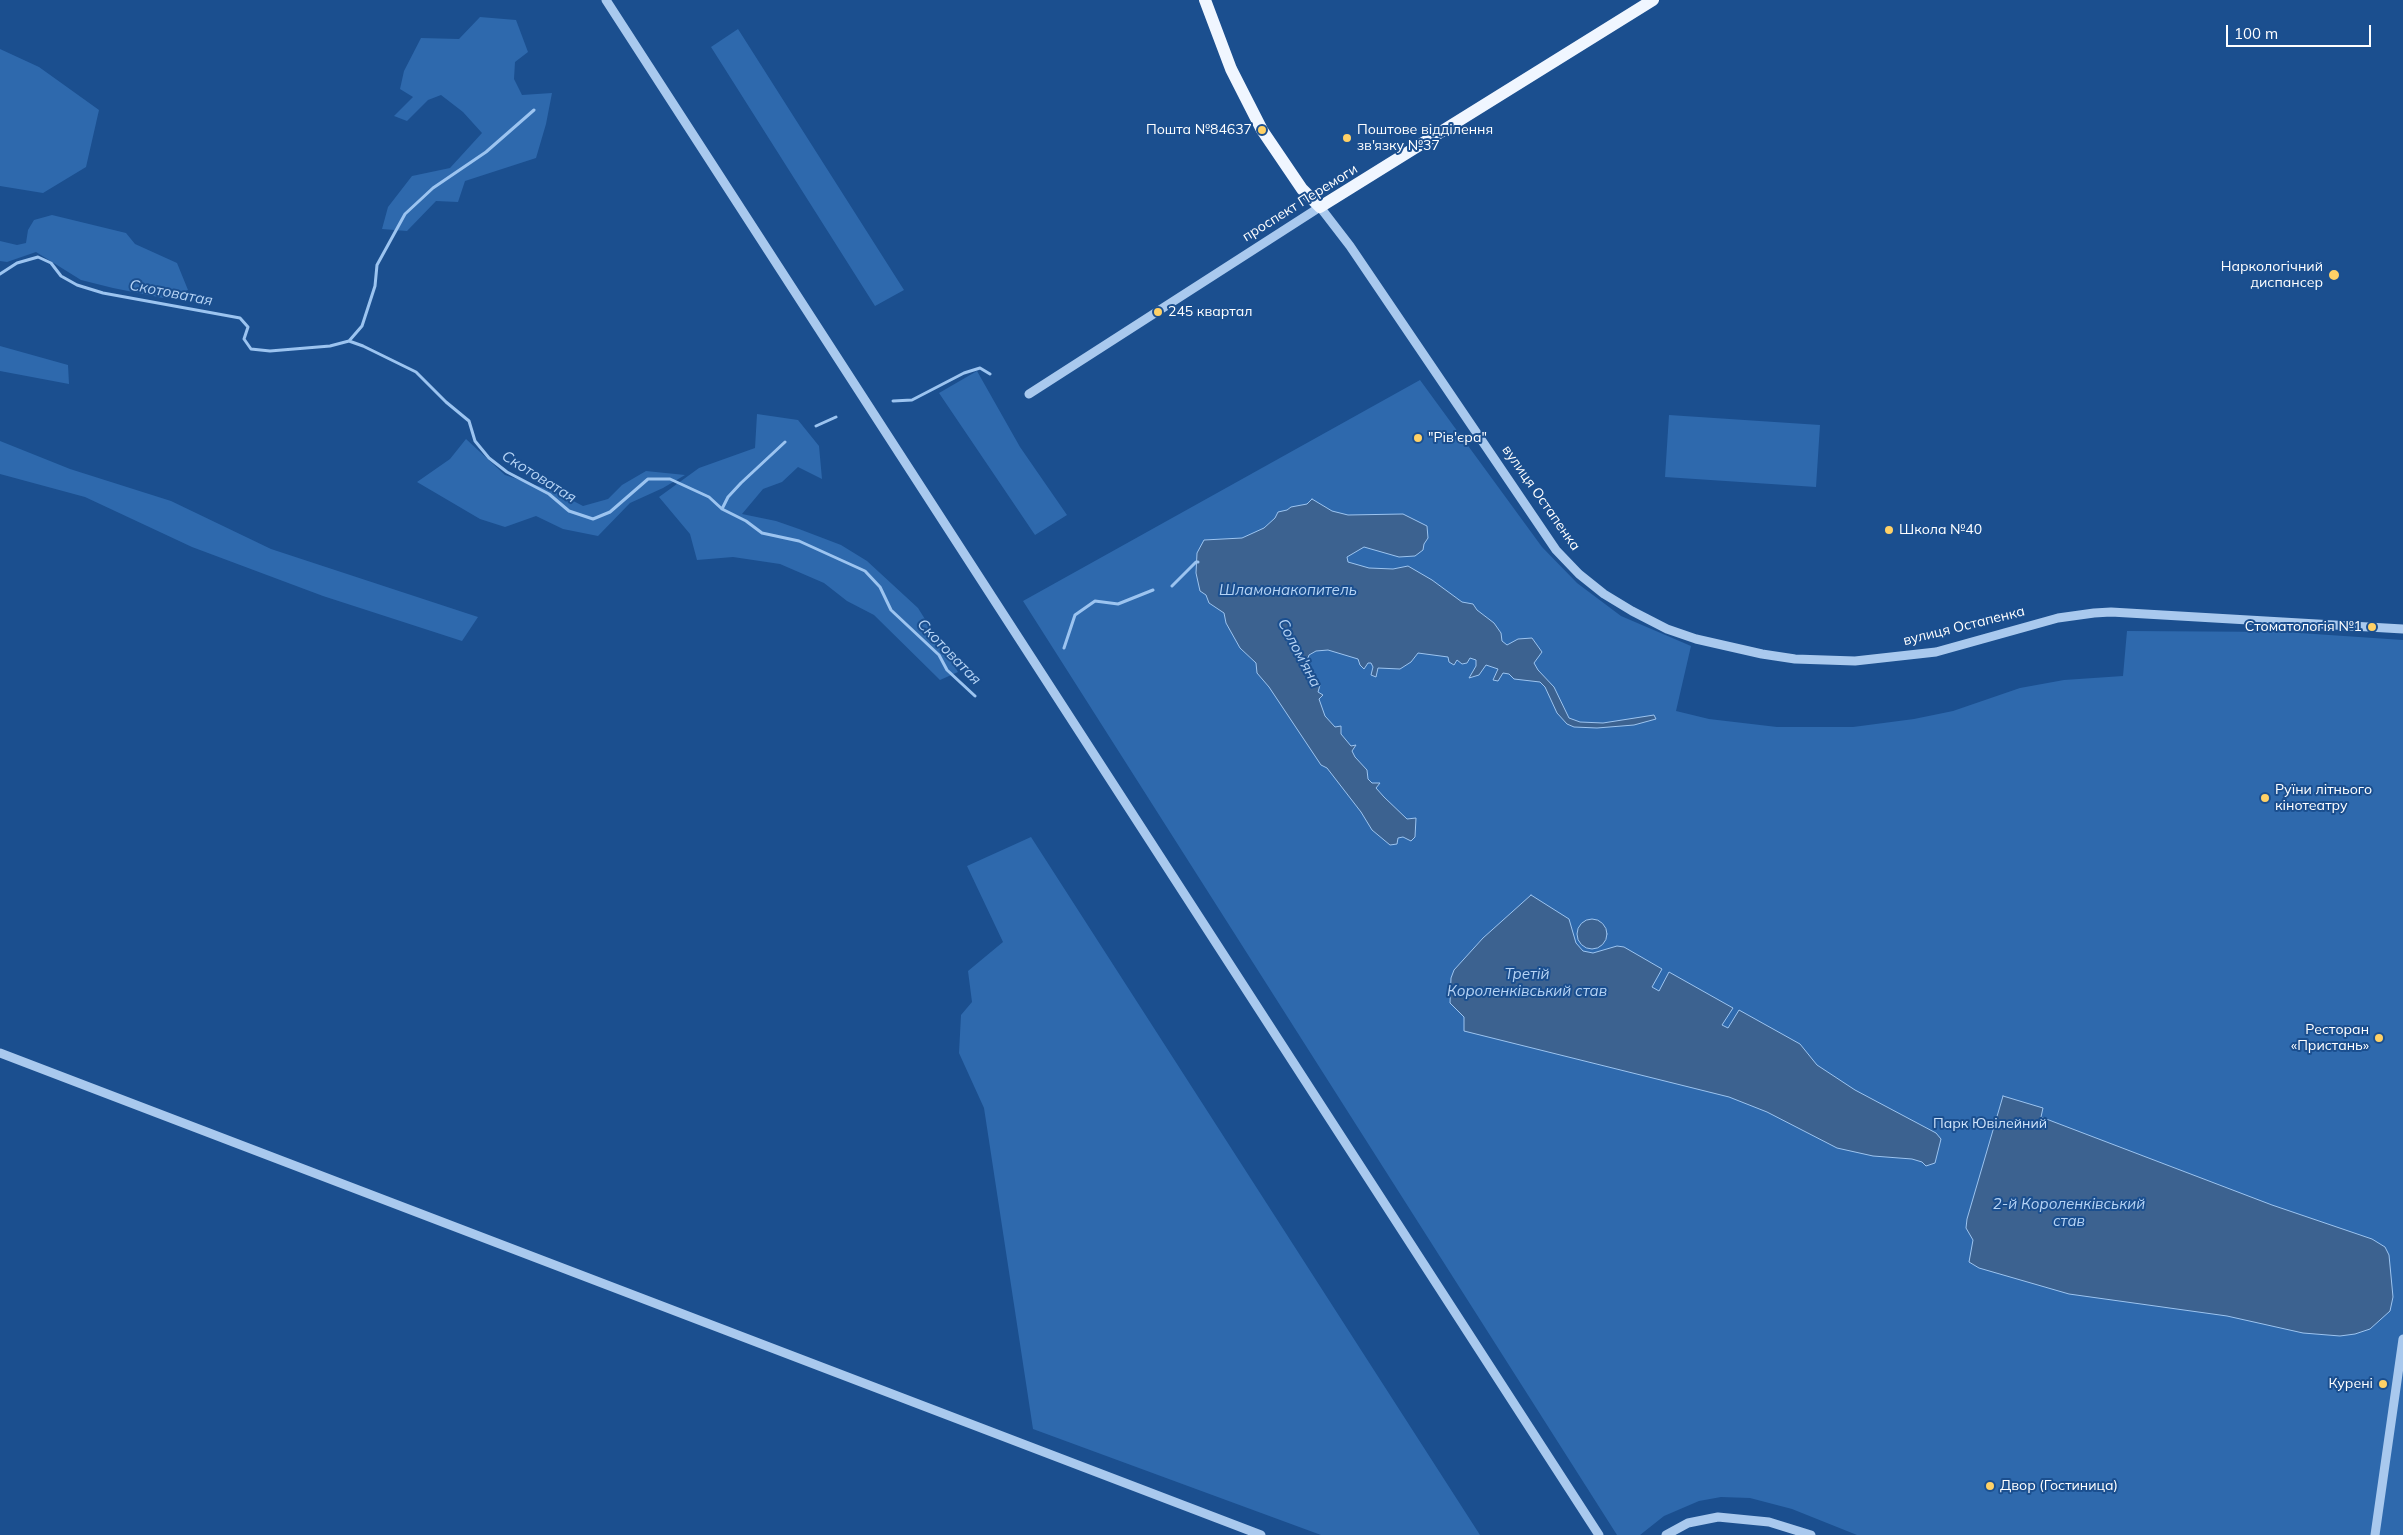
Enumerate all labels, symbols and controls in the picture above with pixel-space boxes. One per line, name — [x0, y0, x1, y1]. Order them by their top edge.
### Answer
scale bar — [2228, 15, 2373, 47]
text: 100 m — [2234, 24, 2278, 43]
place label: Пошта №84637 — [1146, 122, 1252, 138]
place label: Поштове відділення зв'язку №37 — [1357, 122, 1493, 154]
marker: Пошта №84637 — [1256, 124, 1268, 136]
marker: Поштове відділення зв'язку №37 — [1341, 132, 1353, 144]
street label: проспект Перемоги — [1239, 161, 1361, 245]
place label: Наркологічний диспансер — [2221, 259, 2323, 292]
marker: Наркологічний диспансер — [2327, 268, 2341, 282]
water label: Скотоватая — [128, 276, 214, 310]
place label: 245 квартал — [1168, 304, 1252, 320]
marker: 245 квартал — [1152, 306, 1164, 318]
place label: "Рів'єра" — [1428, 430, 1487, 446]
marker: "Рів'єра" — [1412, 432, 1424, 444]
street label: вулиця Остапенка — [1498, 442, 1584, 554]
water label: Скотоватая — [498, 447, 580, 507]
place label: Школа №40 — [1899, 522, 1982, 538]
marker: Школа №40 — [1883, 524, 1895, 536]
water label: Шламонакопитель — [1219, 581, 1357, 599]
street label: вулиця Остапенка — [1901, 603, 2027, 649]
water label: Скотоватая — [913, 615, 985, 689]
water label: Солом'яна — [1273, 616, 1325, 690]
place label: Стоматологія №1 — [2245, 619, 2362, 635]
marker: Стоматологія №1 — [2366, 621, 2378, 633]
place label: Руїни літнього кінотеатру — [2275, 782, 2372, 814]
marker: Руїни літнього кінотеатру — [2259, 792, 2271, 804]
water label: Третій Короленківський став — [1447, 965, 1607, 1000]
place label: Ресторан «Пристань» — [2291, 1022, 2369, 1054]
marker: Ресторан «Пристань» — [2373, 1032, 2385, 1044]
park label: Парк Ювілейний — [1933, 1116, 2047, 1132]
water label: 2-й Короленківський став — [1993, 1195, 2145, 1230]
place label: Курені — [2328, 1376, 2373, 1392]
marker: Курені — [2377, 1378, 2389, 1390]
place label: Двор (Гостиница) — [2000, 1478, 2118, 1494]
marker: Двор (Гостиница) — [1984, 1480, 1996, 1492]

